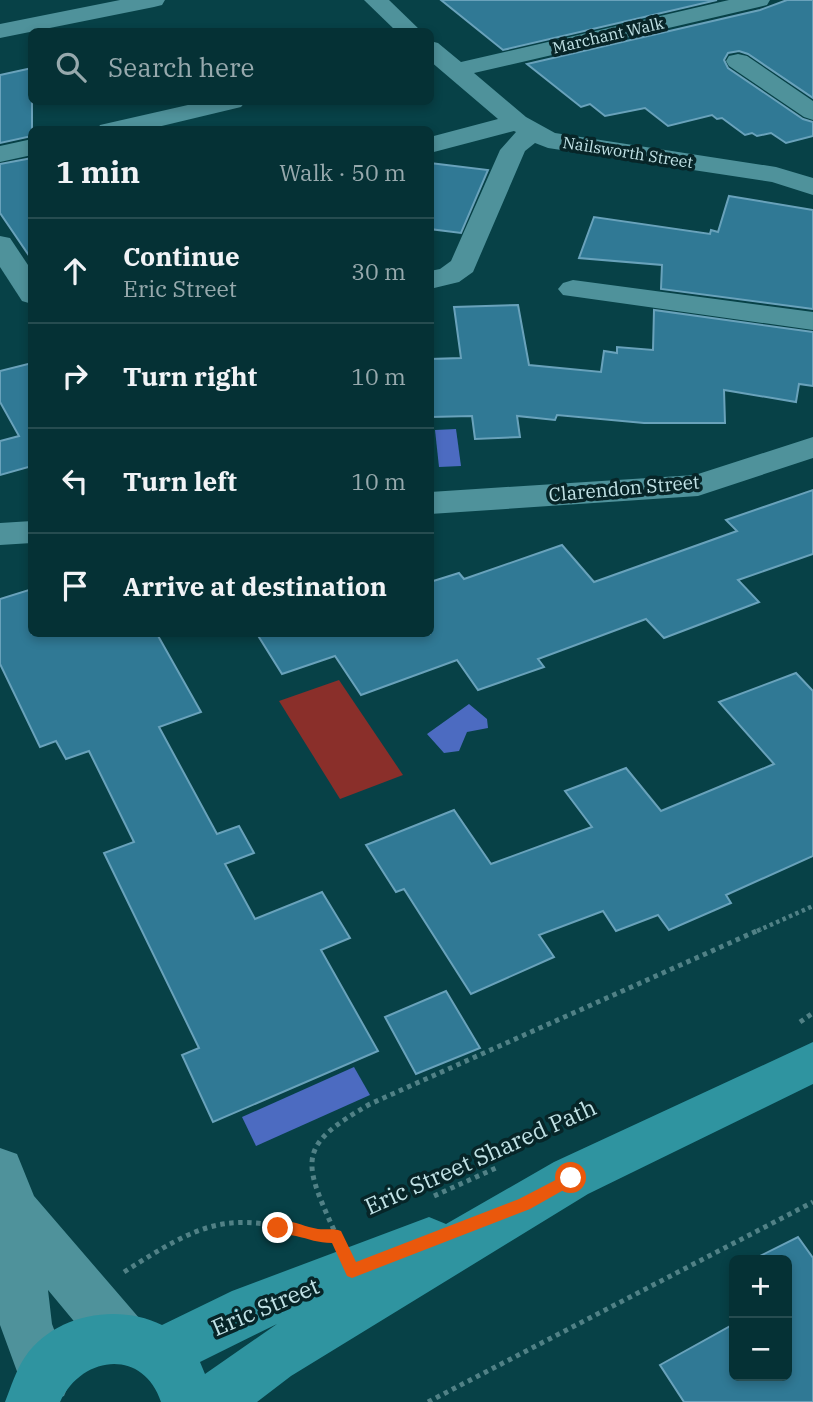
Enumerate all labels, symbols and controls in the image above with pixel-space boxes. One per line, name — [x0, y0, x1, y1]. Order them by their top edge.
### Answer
street label: Marchant Walk — [550, 12, 666, 58]
search box — [28, 28, 434, 105]
icon: search — [52, 48, 90, 86]
text: Search here — [108, 50, 254, 84]
street label: Nailsworth Street — [561, 132, 695, 172]
text: 1 min — [56, 152, 140, 191]
text: Walk · 50 m — [279, 157, 406, 187]
text: Continue — [123, 239, 240, 273]
icon: ahead — [56, 252, 94, 290]
text: 30 m — [351, 256, 406, 286]
text: Eric Street — [123, 273, 237, 303]
icon: right — [56, 357, 94, 395]
text: Turn right — [123, 359, 257, 393]
text: 10 m — [351, 361, 406, 391]
icon: left — [56, 462, 94, 500]
text: Turn left — [123, 464, 237, 498]
text: 10 m — [351, 466, 406, 496]
street label: Clarendon Street — [548, 469, 701, 507]
icon: arrive — [56, 567, 94, 605]
text: Arrive at destination — [123, 569, 387, 603]
street label: Eric Street Shared Path — [359, 1091, 601, 1221]
route start — [555, 1162, 586, 1193]
route end — [262, 1212, 293, 1243]
map controls — [729, 1255, 792, 1381]
button: + — [729, 1255, 792, 1318]
street label: Eric Street — [207, 1270, 323, 1342]
button: − — [729, 1318, 792, 1381]

